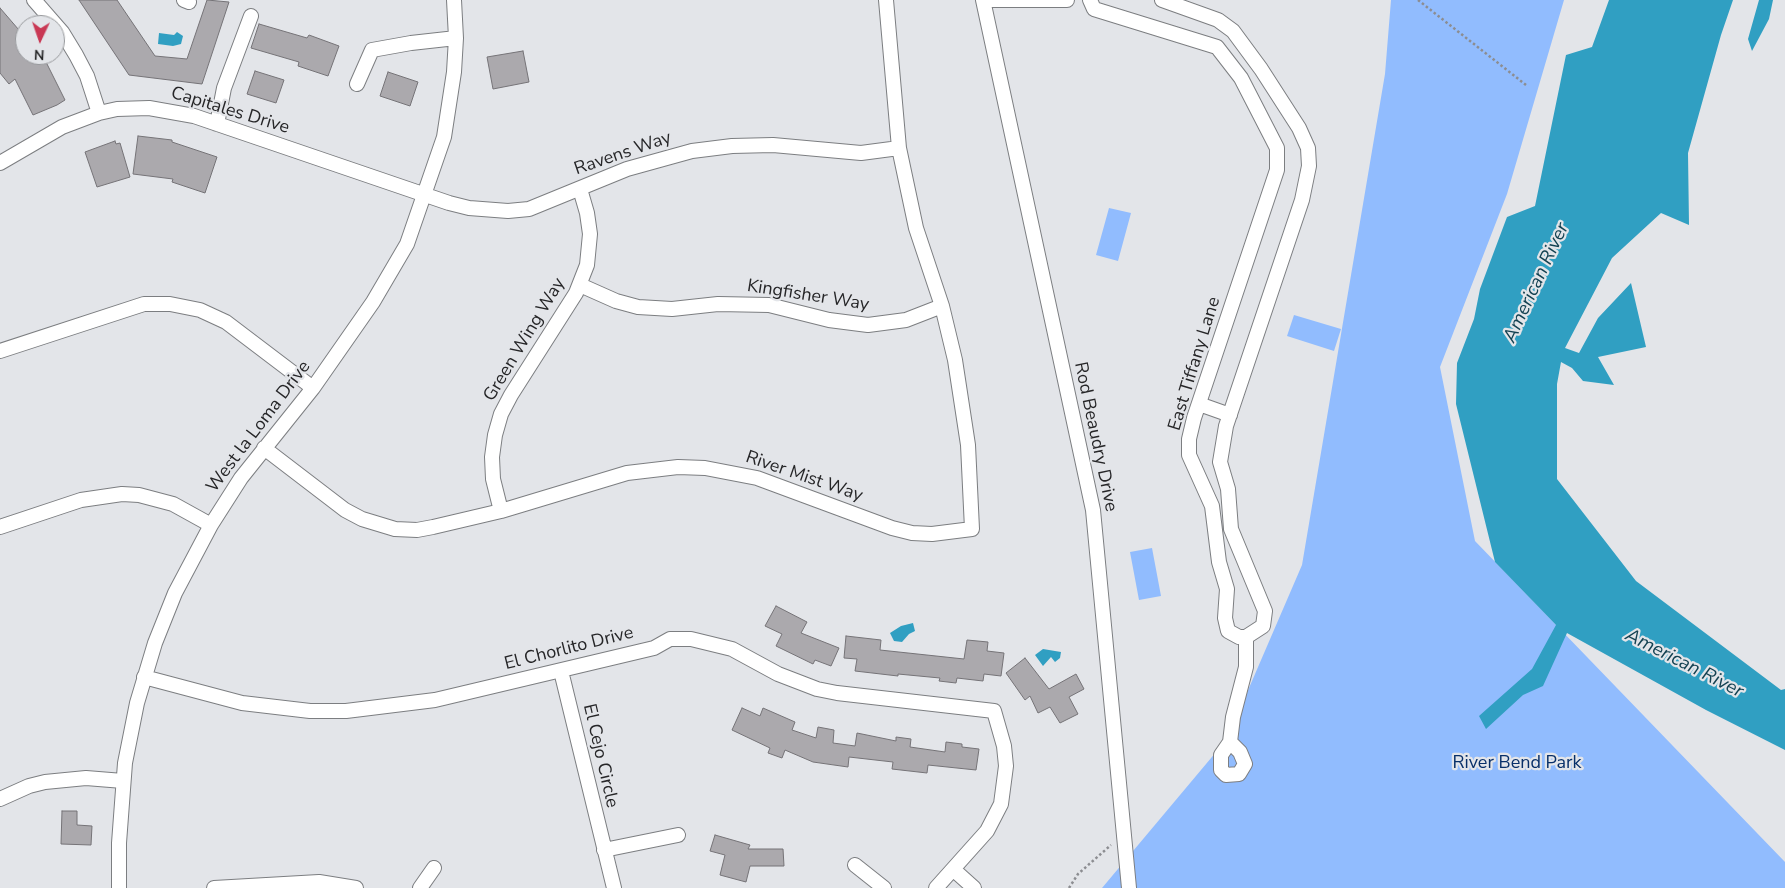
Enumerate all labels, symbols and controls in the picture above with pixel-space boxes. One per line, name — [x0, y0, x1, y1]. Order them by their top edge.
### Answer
north arrow — [15, 15, 65, 65]
text: N — [34, 45, 45, 64]
street label: Capitales Drive — [168, 83, 292, 139]
street label: Ravens Way — [572, 127, 674, 181]
water label: American River — [1499, 219, 1575, 347]
street label: Green Wing Way — [480, 274, 570, 406]
street label: Kingfisher Way — [745, 276, 871, 316]
street label: East Tiffany Lane — [1164, 295, 1226, 433]
street label: West la Loma Drive — [202, 357, 316, 497]
street label: Rod Beaudry Drive — [1069, 360, 1121, 514]
street label: River Mist Way — [743, 447, 865, 507]
street label: El Chorlito Drive — [502, 623, 636, 675]
water label: American River — [1621, 624, 1747, 704]
street label: El Cejo Circle — [578, 702, 622, 810]
park label: River Bend Park — [1452, 753, 1582, 775]

